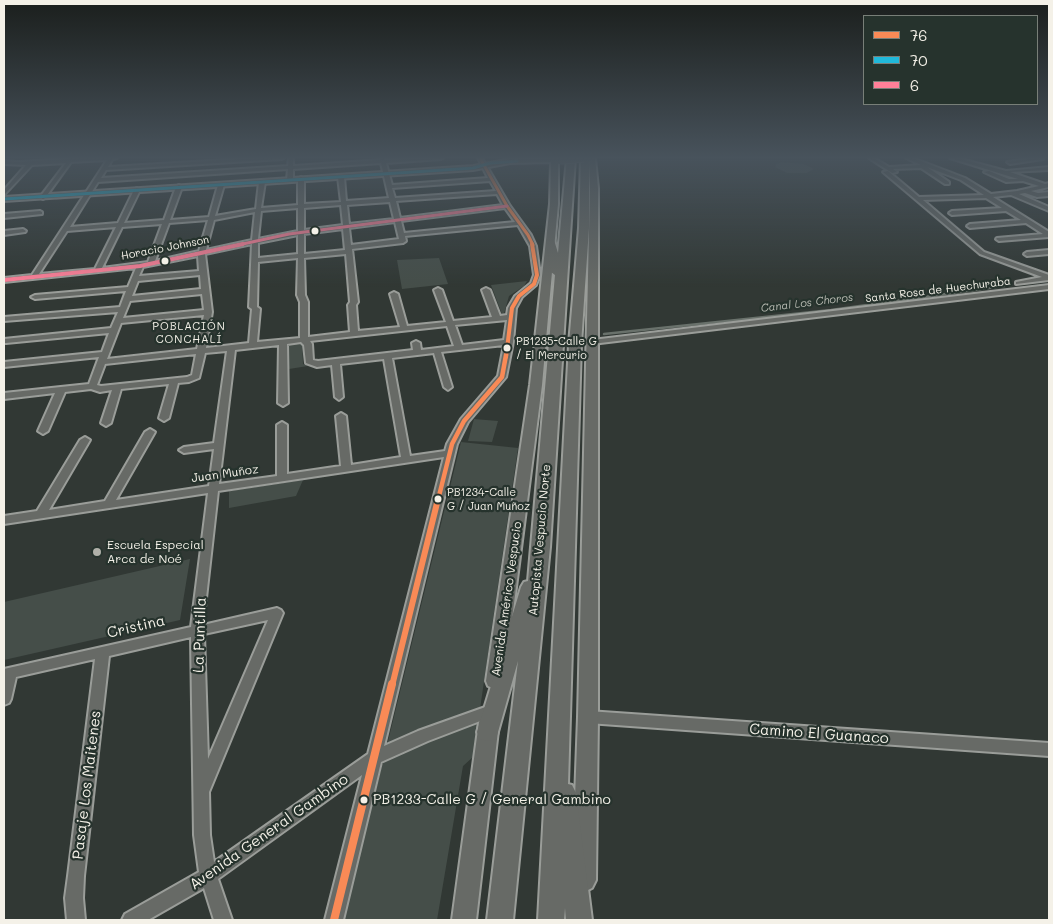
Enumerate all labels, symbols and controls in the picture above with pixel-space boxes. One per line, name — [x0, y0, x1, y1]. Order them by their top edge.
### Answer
legend — [863, 15, 1038, 105]
text: 76 — [910, 25, 927, 45]
text: 70 — [910, 50, 928, 70]
text: 6 — [910, 75, 919, 95]
unlabelled marker — [310, 226, 320, 236]
street label: Horacio Johnson — [120, 233, 210, 263]
unlabelled marker — [160, 256, 170, 266]
street label: Santa Rosa de Huechuraba — [864, 275, 1012, 305]
water label: Canal Los Choros — [760, 291, 854, 315]
district label: POBLACIÓN CONCHALÍ — [151, 320, 227, 346]
place label: PB1235-Calle G / El Mercurio — [516, 335, 597, 361]
marker: PB1235-Calle G / El Mercurio — [502, 343, 512, 353]
street label: Juan Muñoz — [190, 462, 260, 486]
street label: Autopista Vespucio Norte — [526, 464, 554, 616]
place label: PB1234-Calle G / Juan Muñoz — [447, 486, 530, 512]
marker: PB1234-Calle G / Juan Muñoz — [433, 494, 443, 504]
street label: Avenida Américo Vespucio — [489, 521, 525, 677]
place label: Escuela Especial Arca de Noé — [107, 538, 204, 566]
marker: Escuela Especial Arca de Noé — [91, 546, 103, 558]
street label: La Puntilla — [190, 597, 210, 673]
street label: Cristina — [105, 612, 167, 642]
street label: Pasaje Los Maitenes — [69, 710, 105, 860]
street label: Camino El Guanaco — [749, 720, 889, 748]
street label: Avenida General Gambino — [186, 770, 352, 894]
place label: PB1233-Calle G / General Gambino — [373, 792, 611, 808]
marker: PB1233-Calle G / General Gambino — [359, 795, 369, 805]

